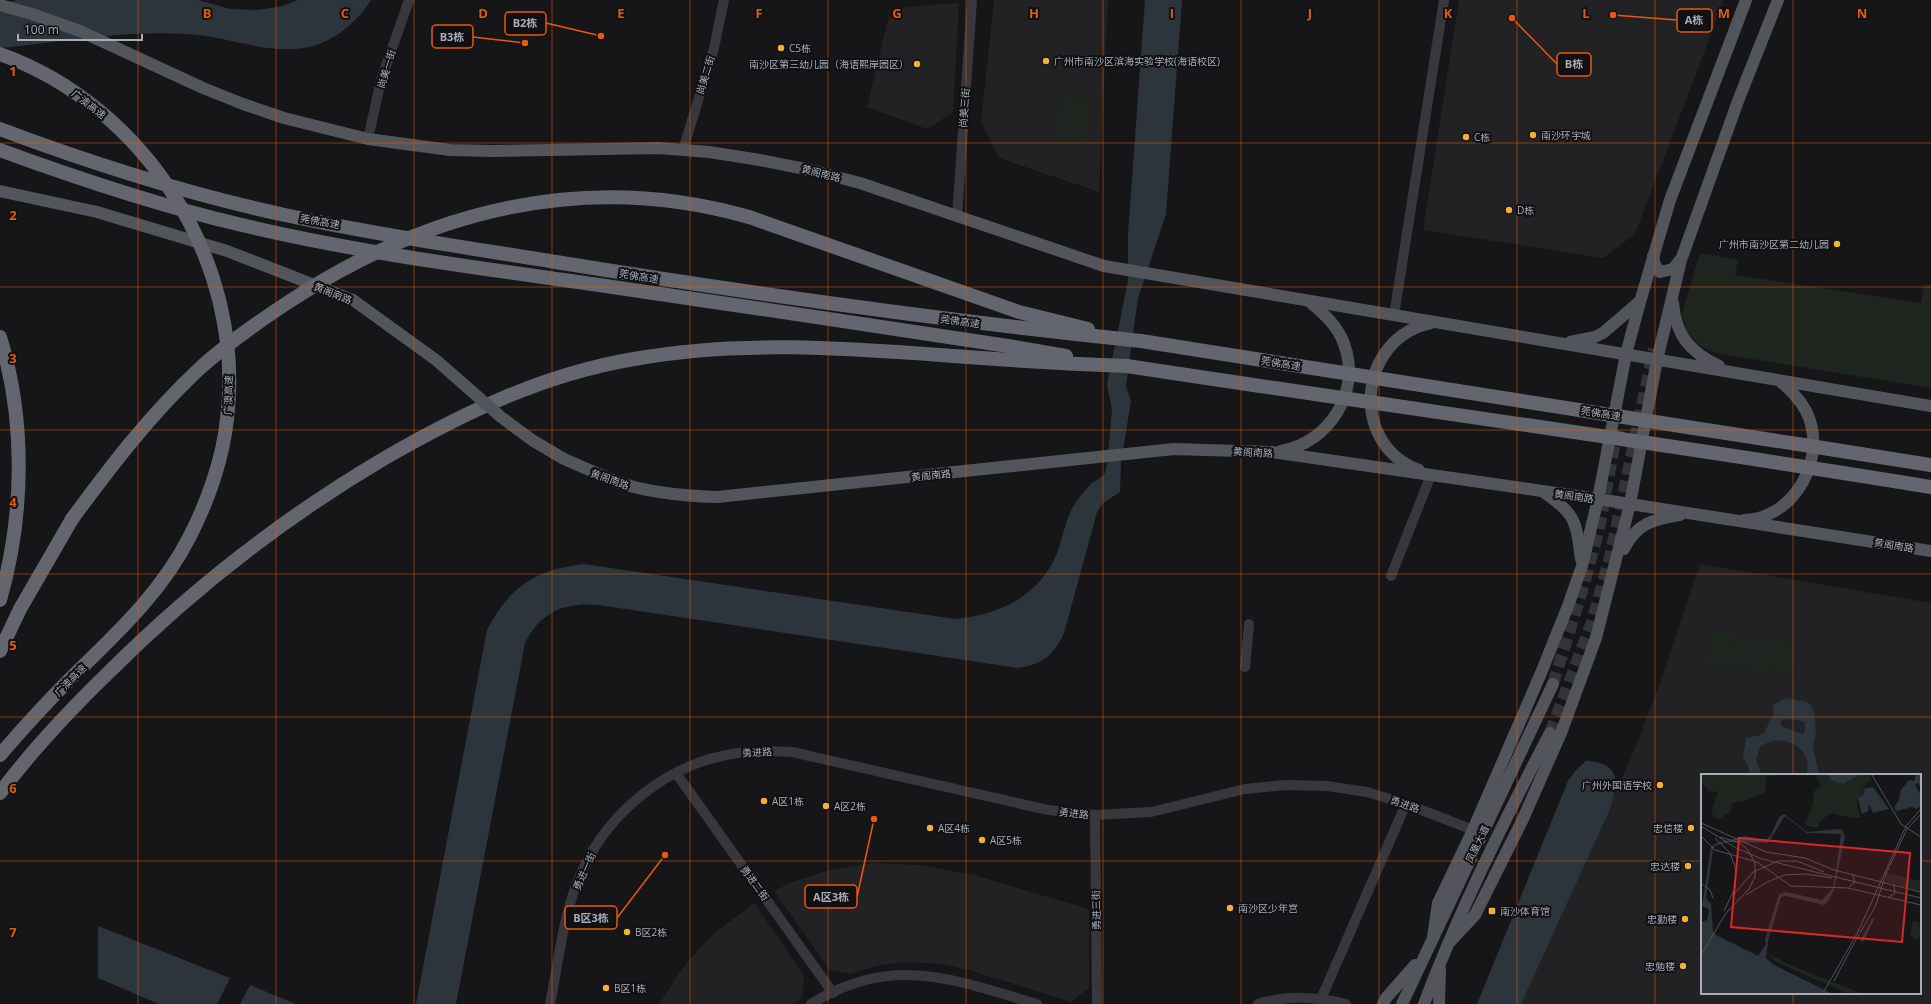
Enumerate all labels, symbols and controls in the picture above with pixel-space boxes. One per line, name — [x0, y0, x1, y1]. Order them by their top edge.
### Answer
text: B — [203, 4, 212, 22]
text: C — [341, 4, 349, 22]
text: D — [478, 4, 488, 22]
text: E — [617, 4, 625, 22]
text: F — [755, 4, 763, 22]
text: G — [892, 4, 902, 22]
text: H — [1029, 4, 1039, 22]
text: I — [1170, 4, 1174, 22]
text: J — [1307, 4, 1312, 22]
text: K — [1444, 4, 1453, 22]
text: L — [1582, 4, 1590, 22]
text: M — [1718, 4, 1730, 22]
text: N — [1857, 4, 1867, 22]
callout: A栋 — [1677, 9, 1712, 32]
callout: B2栋 — [505, 12, 546, 35]
text: A栋 — [1685, 12, 1703, 27]
text: B2栋 — [513, 15, 537, 30]
scale bar — [18, 16, 142, 42]
text: 100 m — [24, 21, 59, 38]
callout: B3栋 — [432, 25, 473, 48]
text: B3栋 — [440, 29, 464, 44]
place label: C5栋 — [789, 41, 811, 55]
marker: C5栋 — [776, 43, 786, 53]
street label: 尚美一街 — [373, 48, 399, 90]
callout: B栋 — [1557, 53, 1591, 76]
street label: 尚美二街 — [692, 54, 718, 96]
place label: 广州市南沙区滨海实验学校(海语校区) — [1054, 54, 1220, 68]
marker: 广州市南沙区滨海实验学校(海语校区) — [1041, 56, 1051, 66]
text: B栋 — [1565, 56, 1583, 71]
place label: 南沙区第三幼儿园（海语熙岸园区） — [749, 57, 909, 71]
marker: 南沙区第三幼儿园（海语熙岸园区） — [912, 59, 922, 69]
text: 1 — [9, 62, 17, 80]
street label: 广澳高速 — [69, 86, 109, 122]
street label: 尚美三街 — [956, 88, 972, 128]
place label: 南沙环宇城 — [1541, 128, 1591, 142]
place label: C栋 — [1474, 130, 1490, 144]
marker: 南沙环宇城 — [1528, 130, 1538, 140]
marker: C栋 — [1461, 132, 1471, 142]
street label: 黄阁南路 — [800, 161, 842, 185]
place label: D栋 — [1517, 203, 1534, 217]
marker: D栋 — [1504, 205, 1514, 215]
text: 2 — [9, 206, 17, 224]
street label: 莞佛高速 — [299, 211, 341, 231]
place label: 广州市南沙区第二幼儿园 — [1719, 237, 1829, 251]
marker: 广州市南沙区第二幼儿园 — [1832, 239, 1842, 249]
street label: 莞佛高速 — [618, 266, 660, 286]
street label: 黄阁南路 — [312, 279, 354, 307]
street label: 莞佛高速 — [939, 311, 981, 331]
text: 3 — [9, 349, 17, 367]
street label: 莞佛高速 — [1260, 353, 1302, 373]
street label: 广澳高速 — [220, 375, 236, 415]
street label: 莞佛高速 — [1580, 403, 1622, 423]
street label: 黄阁南路 — [1233, 444, 1273, 460]
street label: 黄阁南路 — [589, 466, 631, 492]
street label: 黄阁南路 — [910, 466, 952, 484]
street label: 黄阁南路 — [1553, 486, 1595, 506]
text: 4 — [9, 493, 17, 511]
street label: 黄阁南路 — [1873, 535, 1915, 555]
text: 5 — [9, 636, 17, 654]
street label: 广澳高速 — [51, 661, 89, 699]
street label: 勇进路 — [742, 744, 772, 760]
inset map — [1701, 774, 1921, 994]
place label: 广州外国语学校 — [1582, 778, 1652, 792]
text: 6 — [9, 779, 17, 797]
marker: 广州外国语学校 — [1655, 780, 1665, 790]
street label: 勇进路 — [1389, 792, 1421, 816]
place label: A区1栋 — [772, 794, 804, 808]
marker: A区1栋 — [759, 796, 769, 806]
place label: A区2栋 — [834, 799, 866, 813]
marker: A区2栋 — [821, 801, 831, 811]
street label: 勇进路 — [1058, 804, 1090, 822]
place label: A区4栋 — [938, 821, 970, 835]
place label: 忠信楼 — [1653, 821, 1683, 835]
marker: A区4栋 — [925, 823, 935, 833]
street label: 凤凰大道 — [1462, 823, 1492, 865]
marker: 忠信楼 — [1686, 823, 1696, 833]
place label: A区5栋 — [990, 833, 1022, 847]
marker: A区5栋 — [977, 835, 987, 845]
street label: 勇进一街 — [569, 850, 599, 892]
place label: 忠达楼 — [1650, 859, 1680, 873]
marker: 忠达楼 — [1683, 861, 1693, 871]
street label: 勇进二街 — [738, 863, 772, 903]
callout: A区3栋 — [805, 885, 857, 908]
text: A区3栋 — [813, 889, 849, 904]
street label: 勇进三街 — [1089, 890, 1103, 930]
place label: 南沙区少年宫 — [1238, 901, 1298, 915]
marker: 南沙区少年宫 — [1225, 903, 1235, 913]
place label: 南沙体育馆 — [1500, 904, 1550, 918]
callout: B区3栋 — [565, 906, 617, 929]
marker: 南沙体育馆 — [1487, 906, 1497, 916]
text: B区3栋 — [573, 910, 609, 925]
place label: 忠勤楼 — [1647, 912, 1677, 926]
marker: 忠勤楼 — [1680, 914, 1690, 924]
text: 7 — [9, 923, 17, 941]
place label: B区2栋 — [635, 925, 667, 939]
marker: B区2栋 — [622, 927, 632, 937]
place label: 忠勉楼 — [1645, 959, 1675, 973]
marker: 忠勉楼 — [1678, 961, 1688, 971]
place label: B区1栋 — [614, 981, 646, 995]
marker: B区1栋 — [601, 983, 611, 993]

